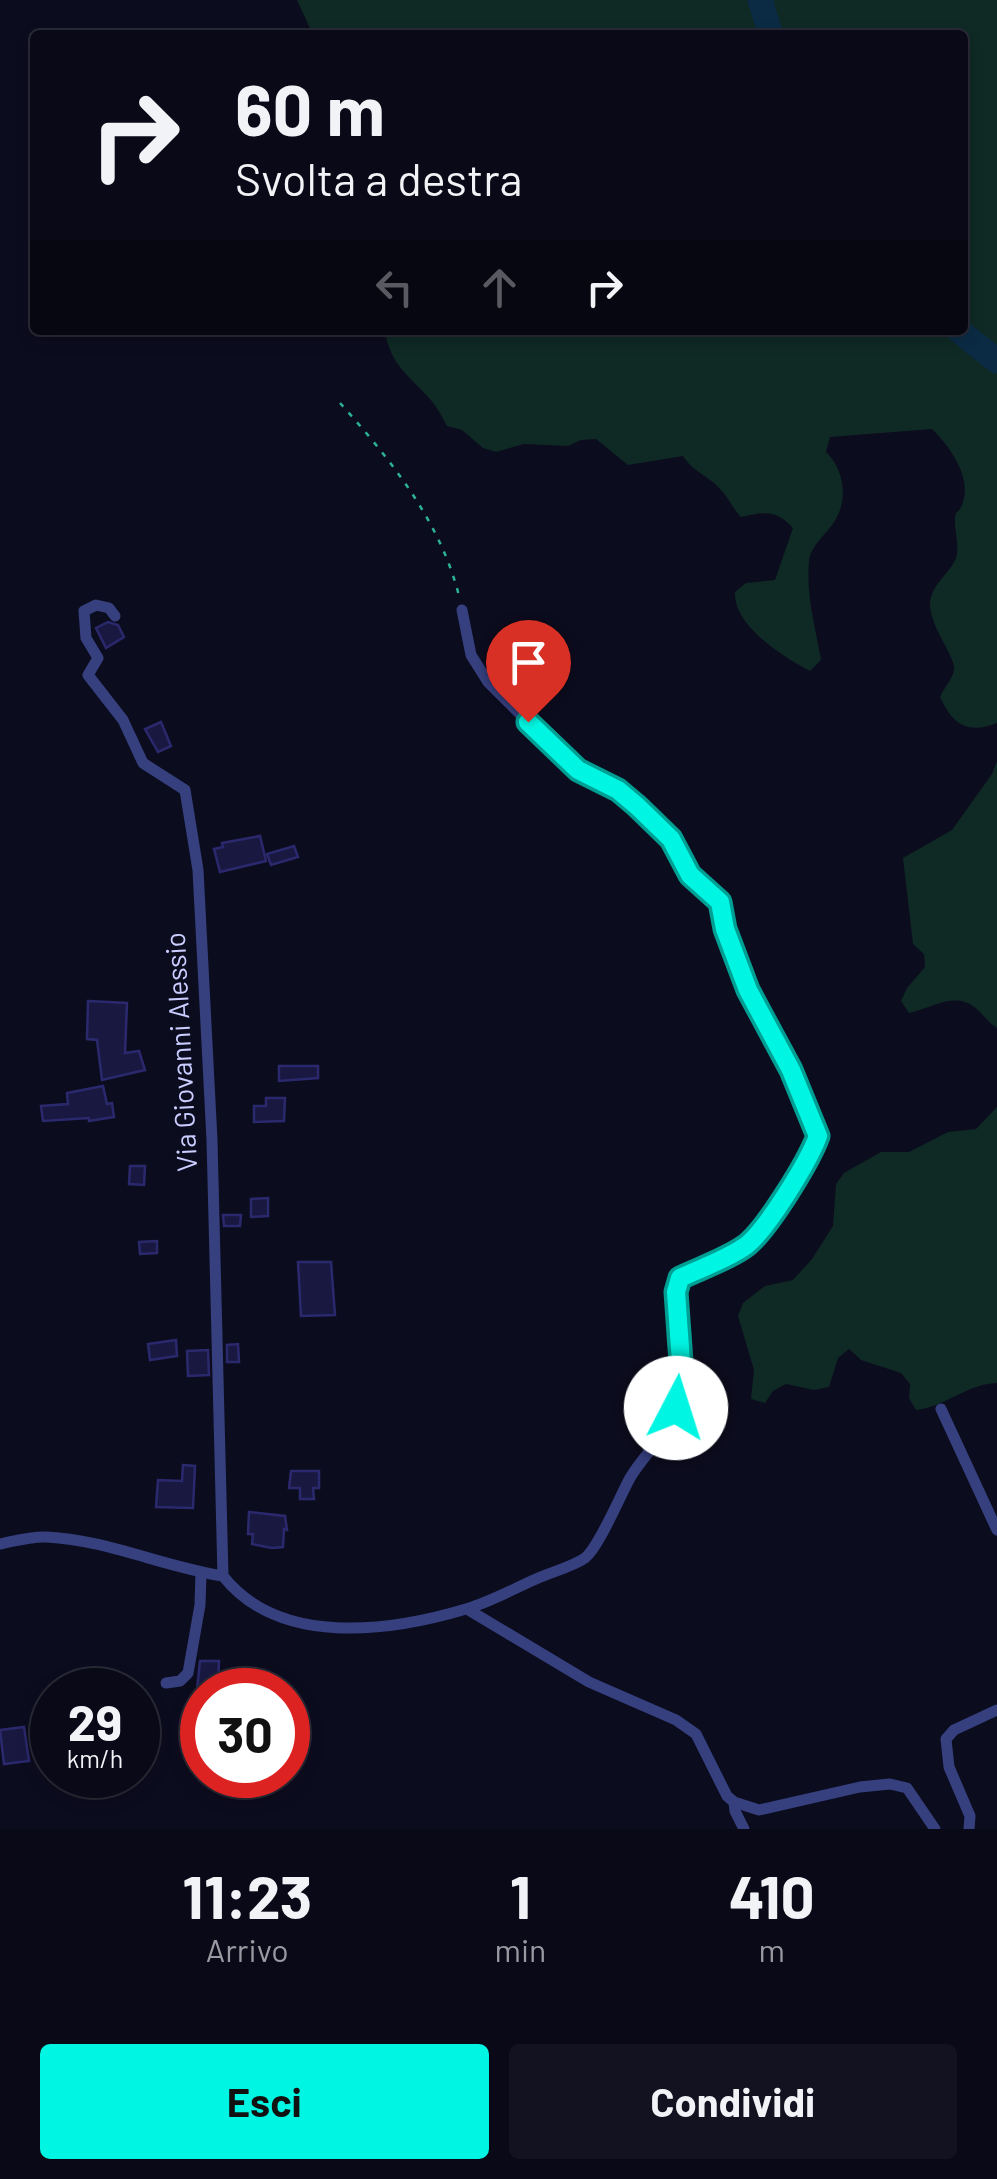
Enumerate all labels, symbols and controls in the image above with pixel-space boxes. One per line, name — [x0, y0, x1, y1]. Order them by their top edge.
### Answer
text: 60 m — [235, 66, 385, 150]
icon: right — [70, 70, 200, 200]
text: Svolta a destra — [235, 151, 523, 205]
icon: left — [367, 260, 422, 315]
icon: ahead — [472, 260, 527, 315]
icon: right — [577, 260, 632, 315]
pin — [486, 620, 571, 723]
icon: arrive — [501, 635, 556, 690]
street label: Via Giovanni Alessio — [157, 931, 203, 1173]
position arrow — [624, 1356, 728, 1460]
speed limit sign: 30 — [180, 1668, 310, 1798]
text: 29 — [68, 1691, 122, 1751]
text: km/h — [67, 1743, 123, 1773]
text: 11:23 — [182, 1859, 312, 1931]
text: 1 — [510, 1859, 531, 1931]
text: 410 — [729, 1859, 815, 1931]
text: Arrivo — [206, 1930, 289, 1968]
text: min — [495, 1930, 546, 1968]
text: m — [758, 1930, 785, 1968]
button: Esci — [40, 2044, 489, 2159]
button: Condividi — [509, 2044, 957, 2159]

